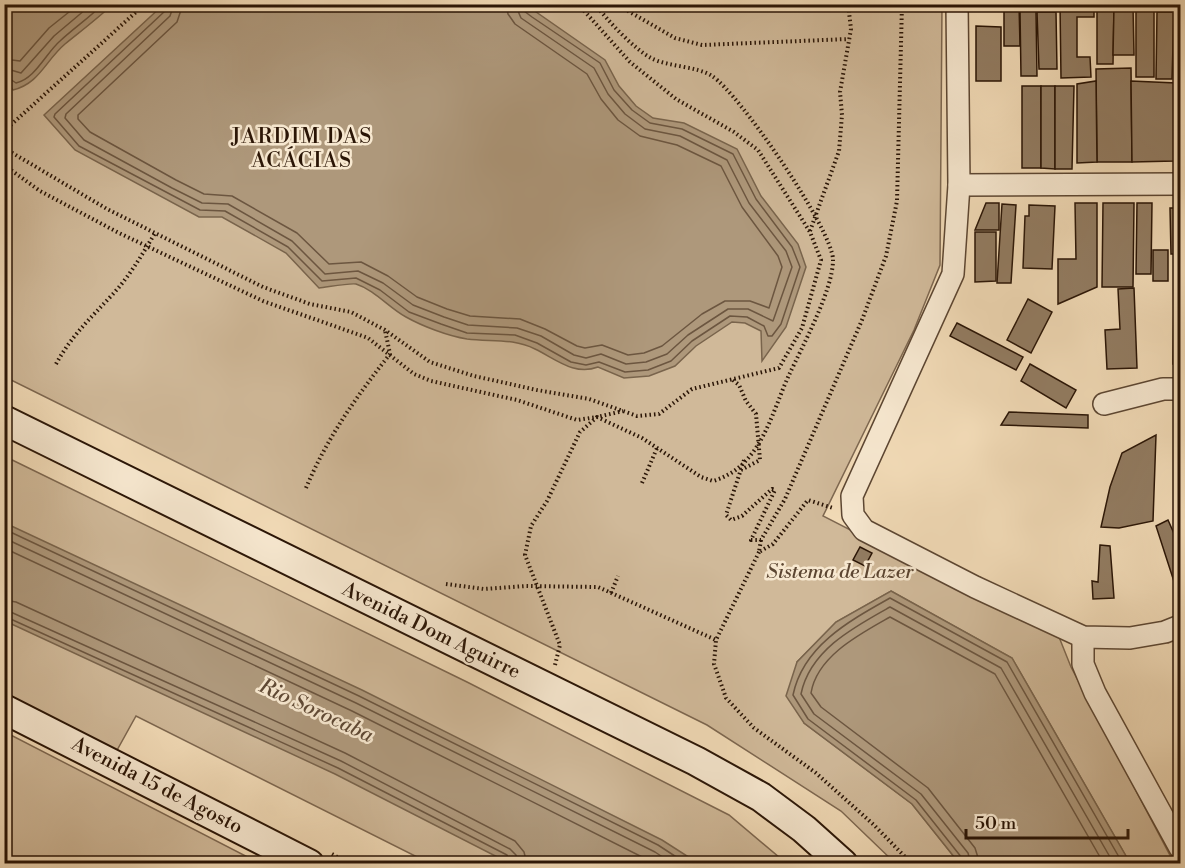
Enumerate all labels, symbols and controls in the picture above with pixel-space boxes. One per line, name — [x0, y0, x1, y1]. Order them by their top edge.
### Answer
district label: JARDIM DAS ACÁCIAS — [230, 124, 373, 174]
park label: Sistema de Lazer — [766, 560, 914, 585]
street label: Avenida Dom Aguirre — [337, 577, 524, 685]
water label: Rio Sorocaba — [254, 673, 378, 749]
street label: Avenida 15 de Agosto — [66, 732, 247, 840]
scale bar — [966, 802, 1128, 840]
text: 50 m — [975, 812, 1017, 835]

